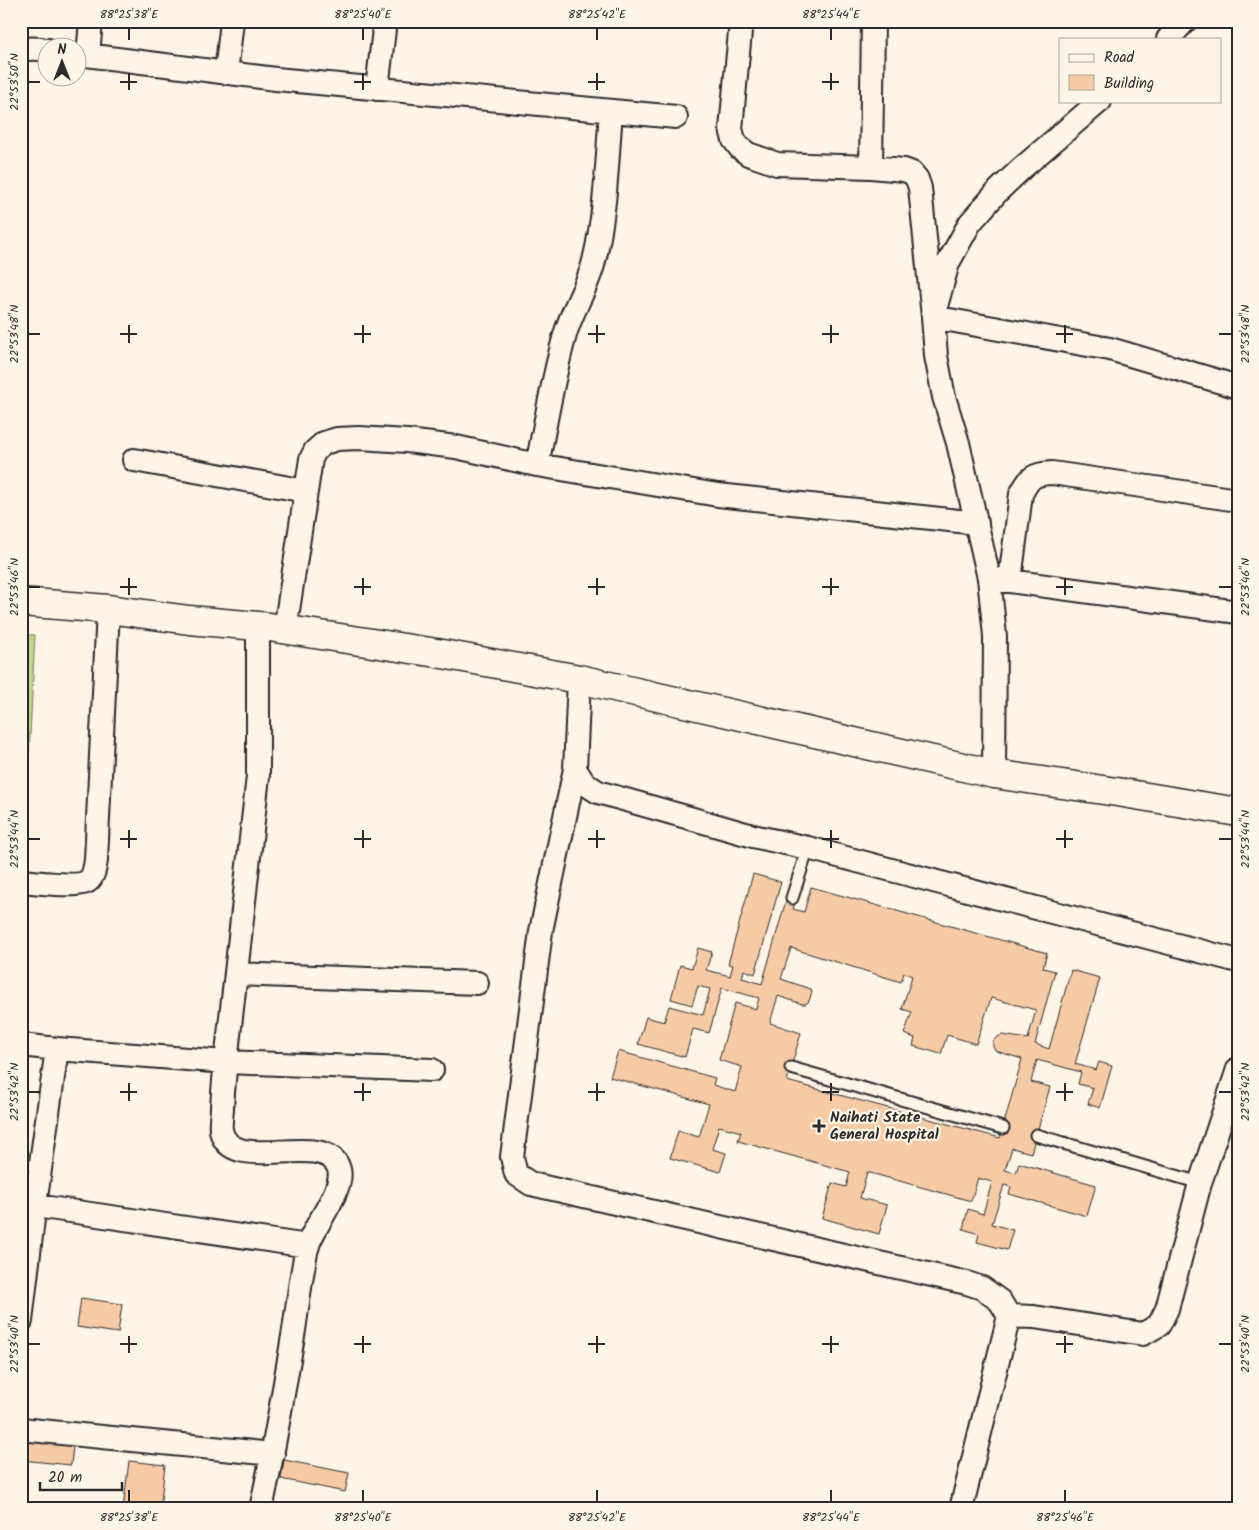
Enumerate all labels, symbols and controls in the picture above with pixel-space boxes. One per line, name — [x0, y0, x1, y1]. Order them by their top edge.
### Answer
text: 88°25'38"E — [100, 5, 159, 24]
text: 88°25'40"E — [334, 5, 393, 24]
text: 88°25'42"E — [568, 5, 627, 24]
text: 88°25'44"E — [802, 5, 861, 24]
north arrow — [38, 38, 88, 88]
legend — [1059, 38, 1222, 102]
text: N — [58, 39, 67, 61]
text: Road — [1104, 46, 1135, 70]
text: 22°53'50"N — [5, 53, 24, 111]
text: Building — [1104, 72, 1154, 96]
text: 22°53'48"N — [5, 305, 24, 363]
text: 22°53'48"N — [1236, 305, 1255, 363]
text: 22°53'46"N — [5, 558, 24, 616]
text: 22°53'46"N — [1236, 558, 1255, 616]
text: 22°53'44"N — [5, 810, 24, 868]
text: 22°53'44"N — [1236, 810, 1255, 868]
text: 22°53'42"N — [5, 1063, 24, 1121]
text: 22°53'42"N — [1236, 1063, 1255, 1121]
place label: Naihati State General Hospital — [830, 1106, 939, 1147]
marker: Naihati State General Hospital — [812, 1119, 826, 1133]
text: 22°53'40"N — [5, 1315, 24, 1373]
text: 22°53'40"N — [1236, 1315, 1255, 1373]
scale bar — [40, 1460, 122, 1492]
text: 20 m — [48, 1466, 82, 1490]
text: 88°25'38"E — [100, 1508, 159, 1527]
text: 88°25'40"E — [334, 1508, 393, 1527]
text: 88°25'42"E — [568, 1508, 627, 1527]
text: 88°25'44"E — [802, 1508, 861, 1527]
text: 88°25'46"E — [1036, 1508, 1095, 1527]

